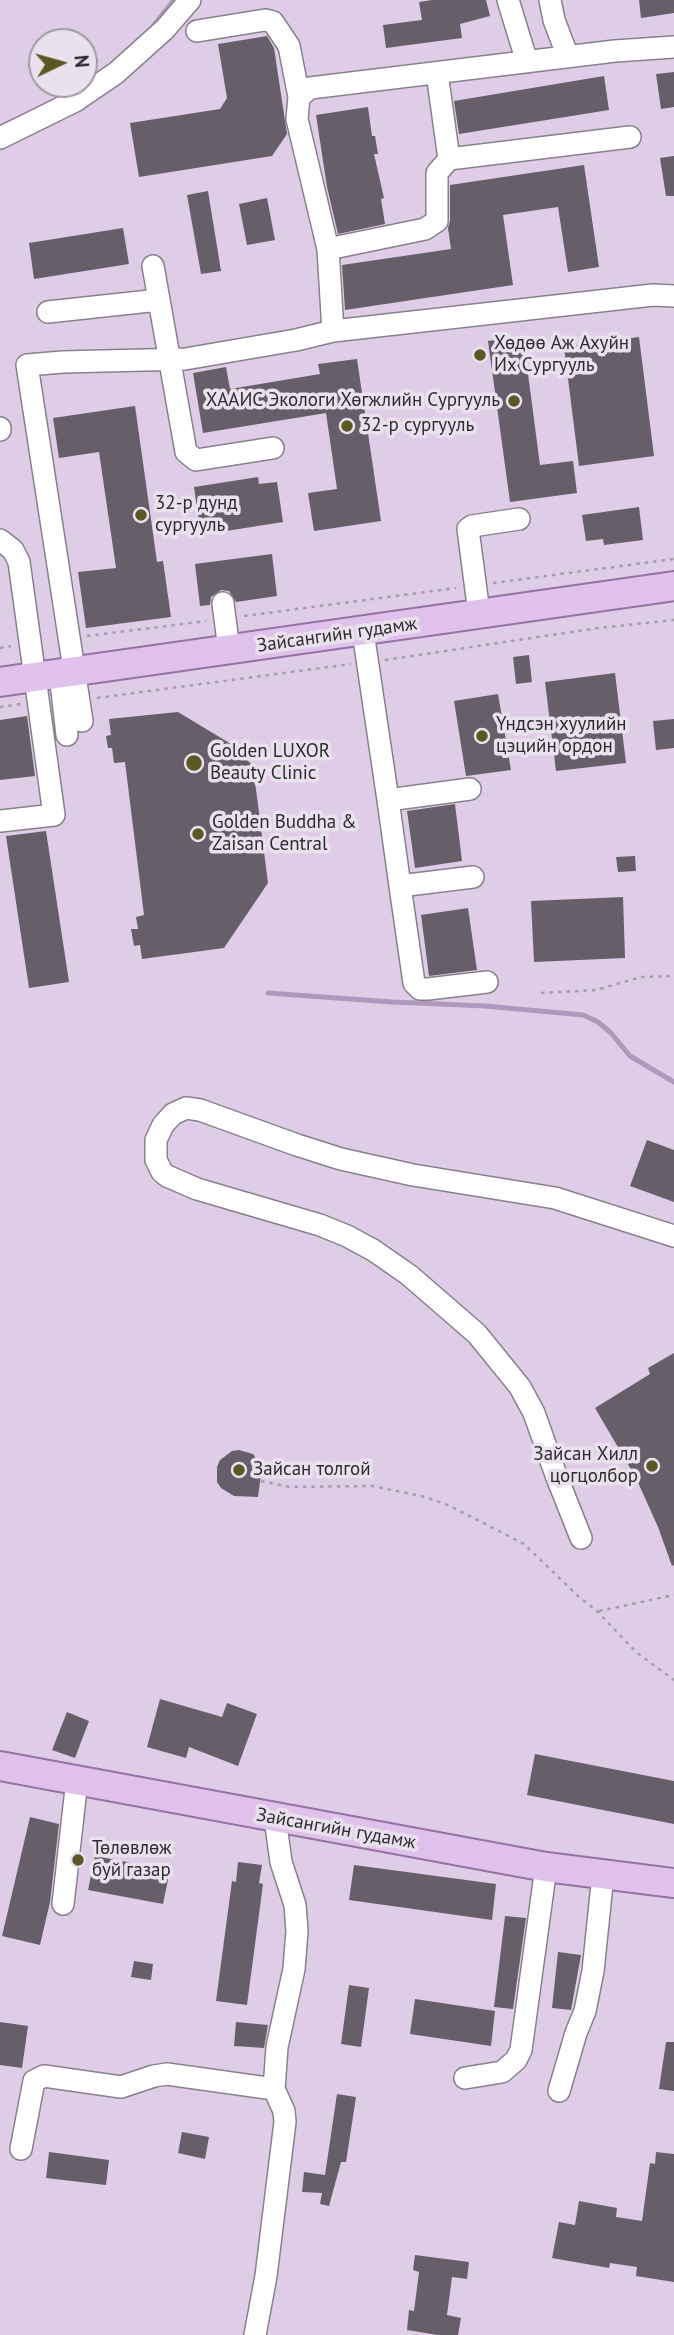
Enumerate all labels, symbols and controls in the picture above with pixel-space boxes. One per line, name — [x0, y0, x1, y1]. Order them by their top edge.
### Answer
north arrow — [28, 28, 98, 98]
text: N — [69, 54, 94, 69]
place label: Хөдөө Аж Ахуйн Их Сургууль — [494, 333, 629, 377]
marker: Хөдөө Аж Ахуйн Их Сургууль — [472, 347, 488, 363]
place label: ХААИС Экологи Хөгжлийн Сургууль — [206, 390, 500, 412]
marker: ХААИС Экологи Хөгжлийн Сургууль — [506, 393, 522, 409]
place label: 32-р сургууль — [361, 415, 474, 437]
marker: 32-р сургууль — [339, 418, 355, 434]
place label: 32-р дунд сургууль — [155, 493, 238, 537]
marker: 32-р дунд сургууль — [133, 507, 149, 523]
street label: Зайсангийн гудамж — [255, 612, 419, 658]
place label: Үндсэн хуулийн цэцийн ордон — [496, 714, 627, 758]
marker: Үндсэн хуулийн цэцийн ордон — [474, 728, 490, 744]
place label: Golden LUXOR Beauty Clinic — [210, 741, 330, 785]
marker: Golden LUXOR Beauty Clinic — [184, 753, 204, 773]
place label: Golden Buddha & Zaisan Central — [212, 812, 357, 856]
marker: Golden Buddha & Zaisan Central — [190, 826, 206, 842]
place label: Зайсан Хилл цогцолбор — [533, 1444, 638, 1488]
marker: Зайсан Хилл цогцолбор — [644, 1458, 660, 1474]
place label: Зайсан толгой — [253, 1459, 371, 1481]
marker: Зайсан толгой — [231, 1462, 247, 1478]
street label: Зайсангийн гудамж — [254, 1804, 418, 1854]
place label: Төлөвлөж буй газар — [92, 1838, 172, 1882]
marker: Төлөвлөж буй газар — [70, 1852, 86, 1868]

